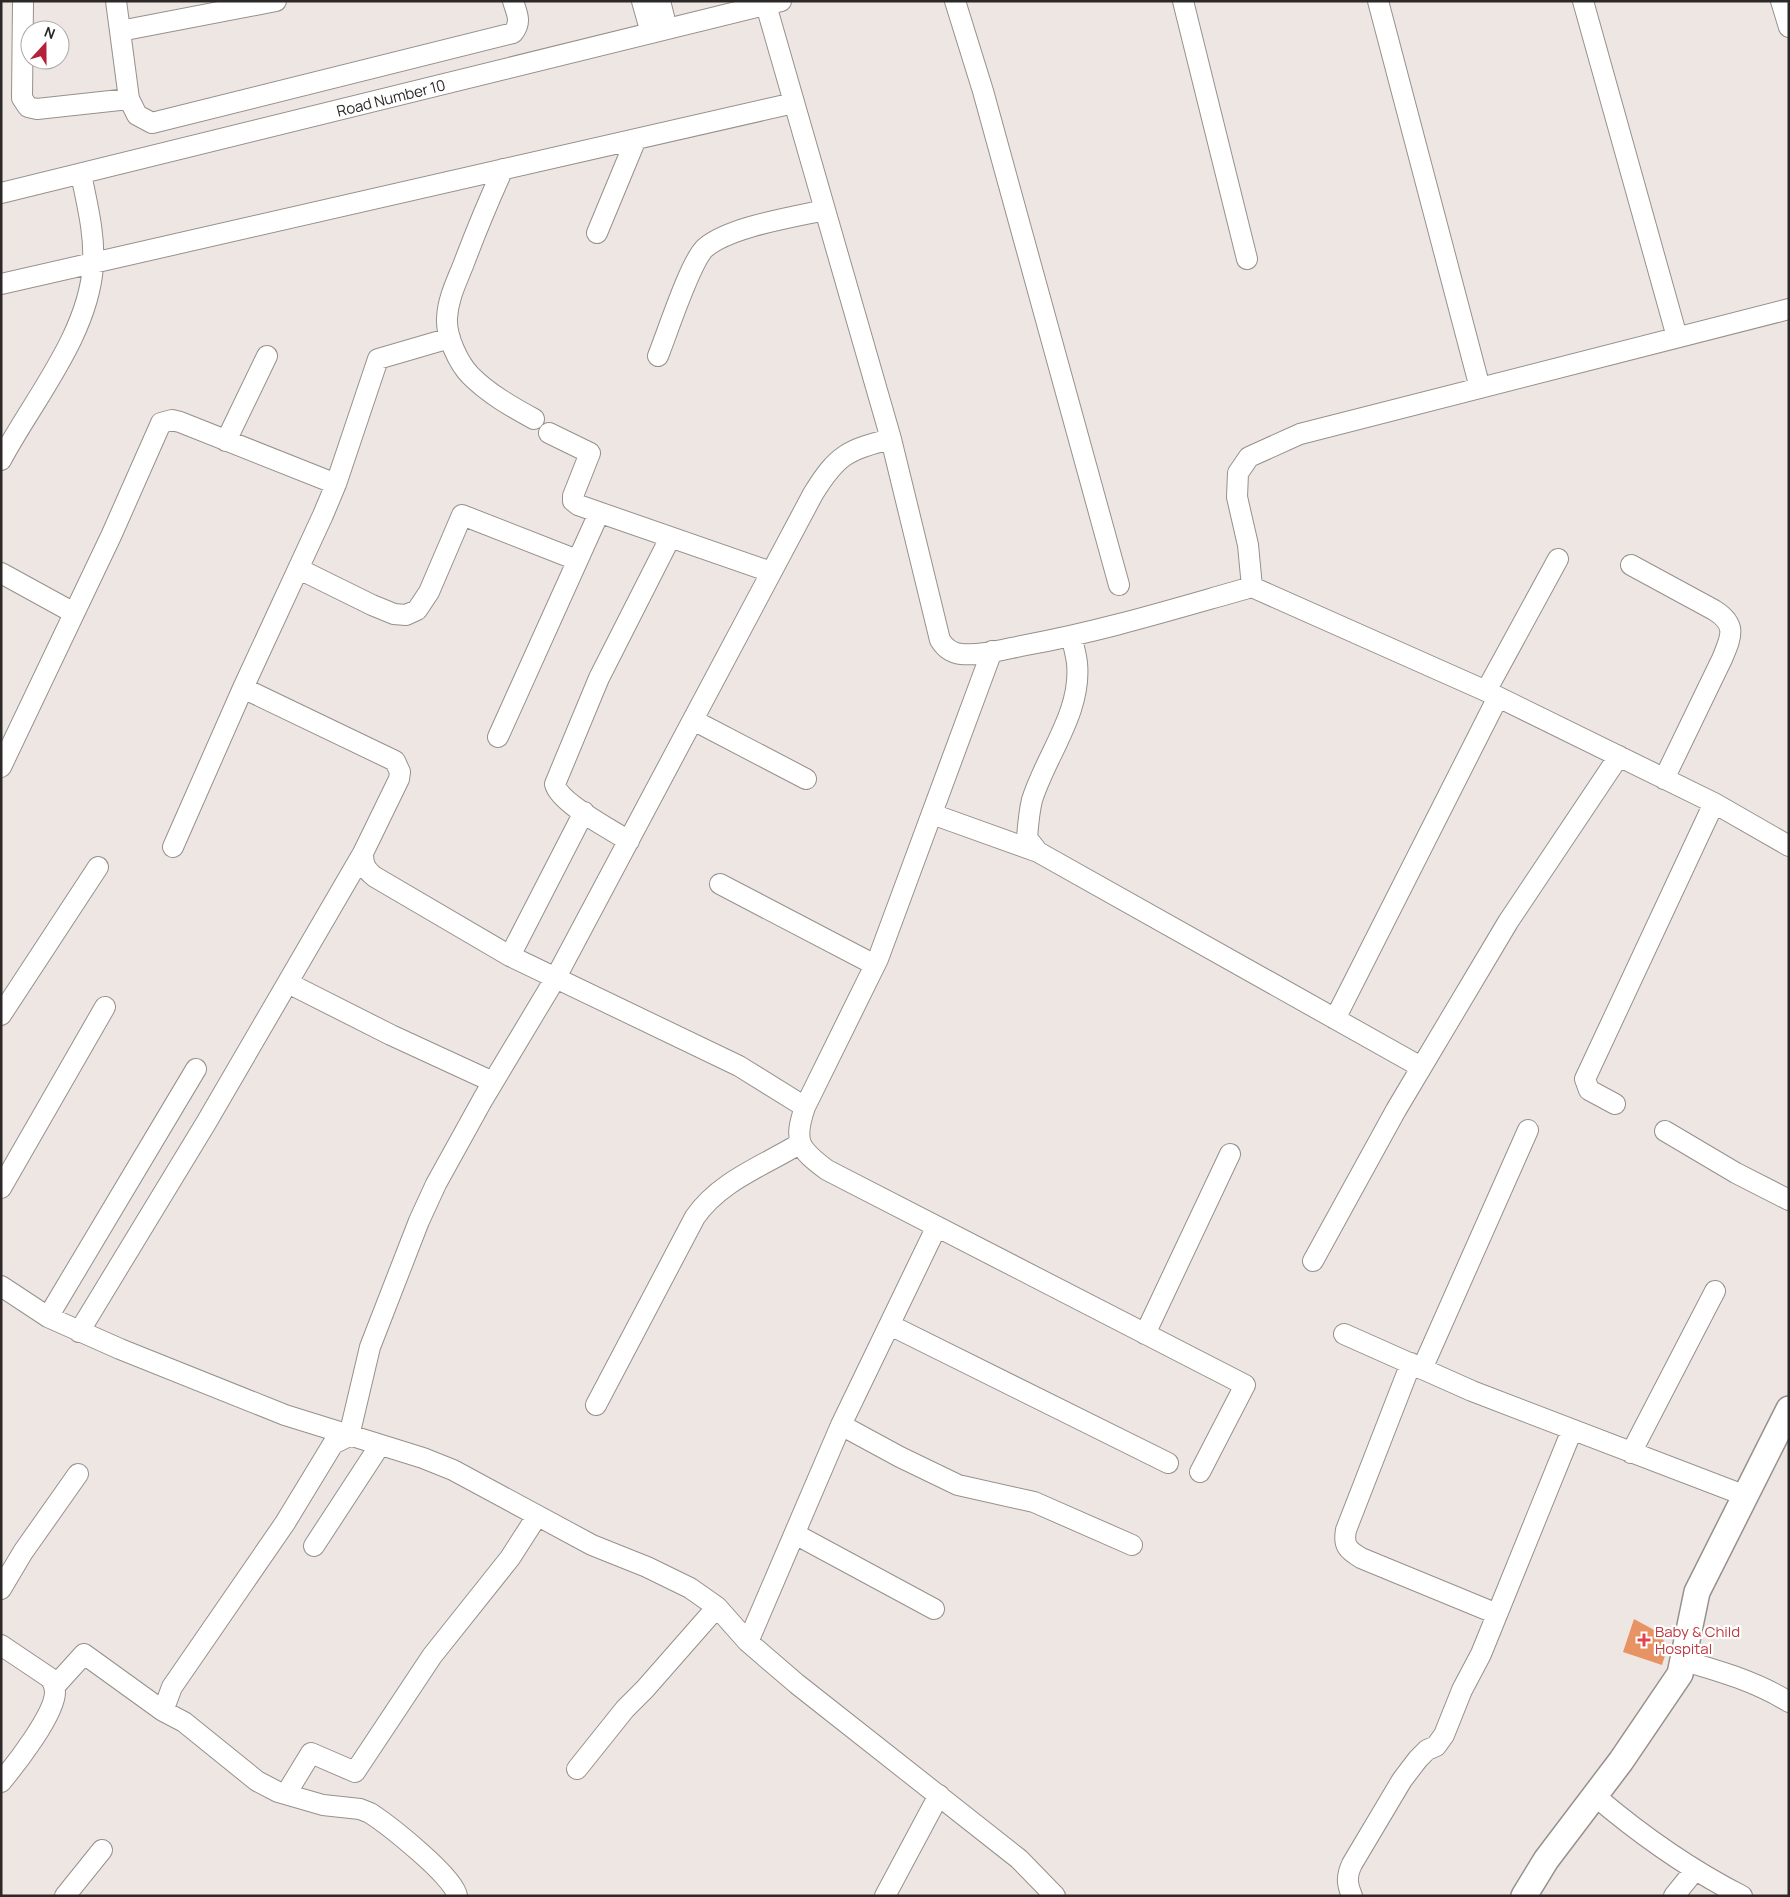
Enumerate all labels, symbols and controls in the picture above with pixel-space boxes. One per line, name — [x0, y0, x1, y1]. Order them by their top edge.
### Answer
north arrow — [20, 20, 70, 70]
text: N — [42, 22, 58, 43]
street label: Road Number 10 — [334, 74, 448, 122]
place label: Baby & Child Hospital — [1655, 1621, 1740, 1659]
marker: Baby & Child Hospital — [1637, 1633, 1651, 1647]

